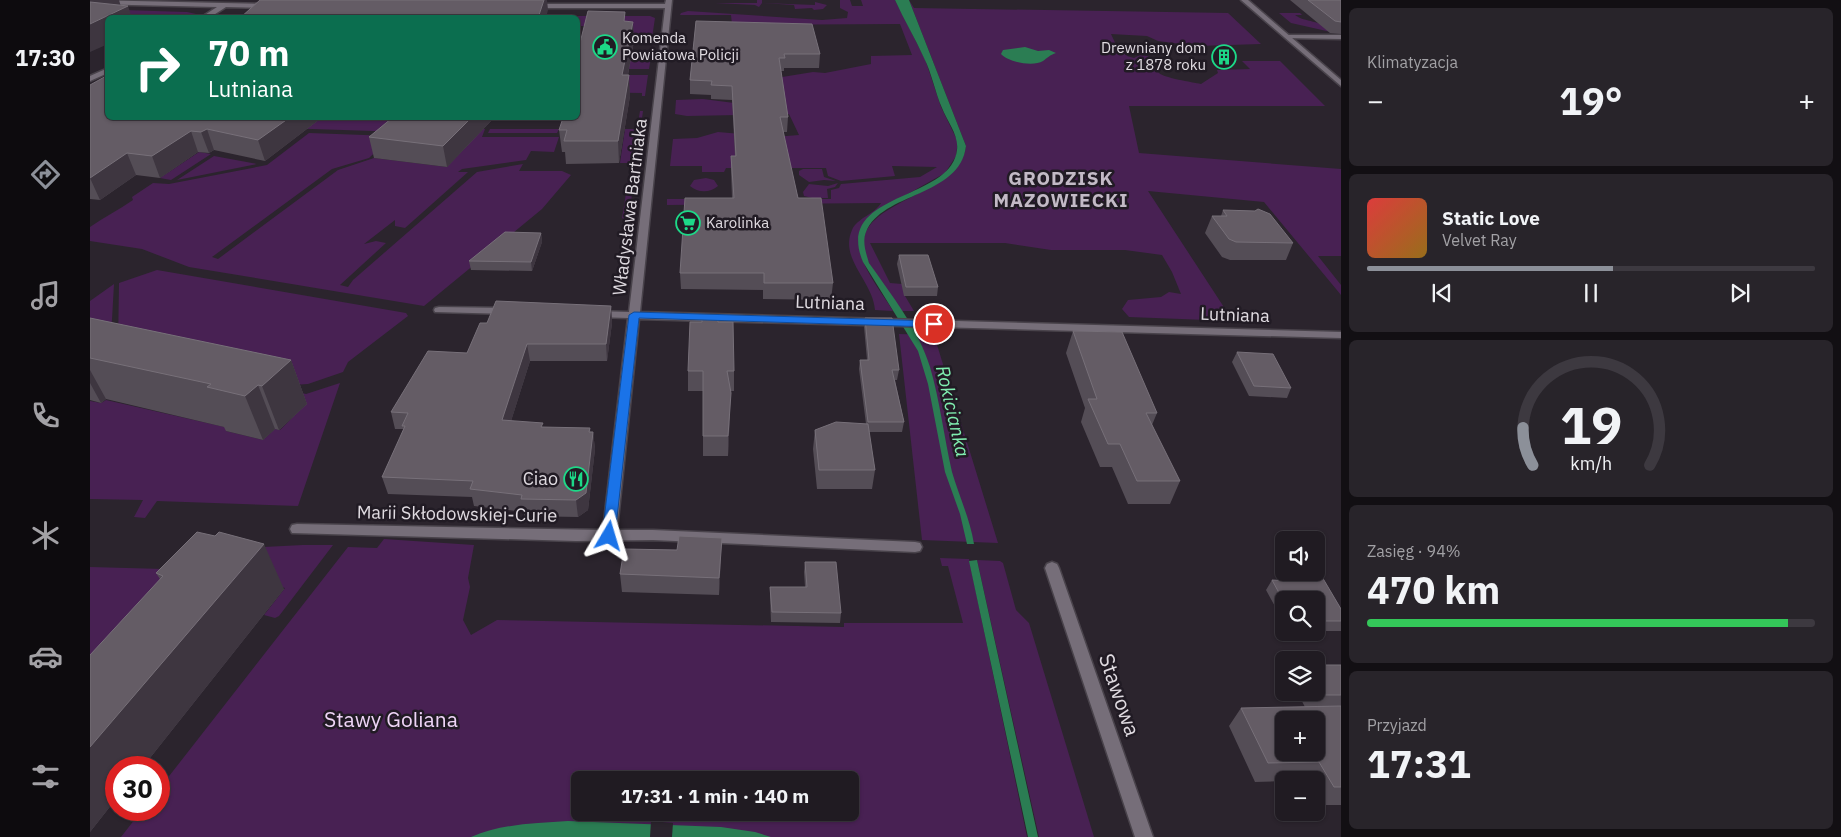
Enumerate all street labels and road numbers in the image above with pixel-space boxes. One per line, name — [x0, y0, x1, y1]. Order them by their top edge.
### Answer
street label: Władysława Bartniaka — [607, 117, 652, 297]
street label: Lutniana — [795, 290, 866, 315]
street label: Lutniana — [1200, 302, 1271, 327]
street label: Marii Skłodowskiej-Curie — [357, 500, 557, 527]
street label: Stawowa — [1093, 650, 1147, 740]

